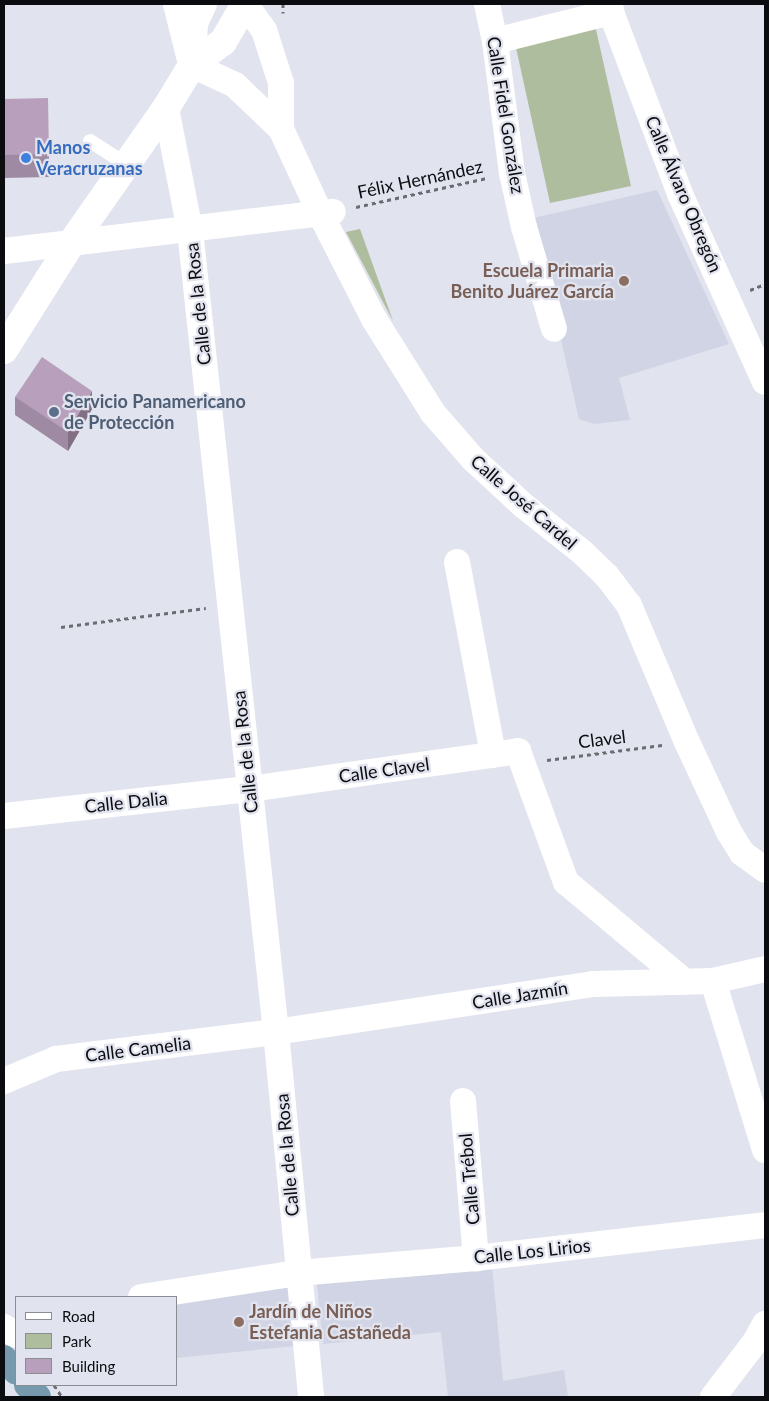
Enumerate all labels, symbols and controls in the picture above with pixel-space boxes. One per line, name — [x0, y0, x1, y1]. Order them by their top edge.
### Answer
street label: Calle Fidel González — [483, 35, 529, 195]
street label: Calle Álvaro Obregón — [641, 112, 727, 276]
place label: Manos Veracruzanas — [36, 137, 143, 180]
marker: Manos Veracruzanas — [20, 152, 32, 164]
street label: Félix Hernández — [355, 155, 485, 203]
street label: Calle de la Rosa — [181, 242, 215, 366]
place label: Escuela Primaria Benito Juárez García — [450, 260, 614, 302]
marker: Escuela Primaria Benito Juárez García — [618, 275, 630, 287]
place label: Servicio Panamericano de Protección — [64, 391, 246, 434]
marker: Servicio Panamericano de Protección — [48, 406, 60, 418]
street label: Calle José Cardel — [466, 450, 582, 554]
street label: Calle de la Rosa — [228, 690, 262, 814]
street label: Clavel — [577, 725, 627, 753]
street label: Calle Clavel — [337, 753, 431, 787]
street label: Calle Dalia — [83, 787, 169, 817]
street label: Calle Jazmín — [470, 977, 570, 1013]
street label: Calle Camelia — [84, 1032, 192, 1066]
street label: Calle de la Rosa — [271, 1093, 303, 1217]
street label: Calle Trébol — [454, 1132, 484, 1226]
street label: Calle Los Lirios — [473, 1234, 591, 1268]
legend — [15, 1296, 178, 1386]
place label: Jardín de Niños Estefania Castañeda — [249, 1301, 411, 1344]
text: Road — [62, 1307, 95, 1325]
marker: Jardín de Niños Estefania Castañeda — [233, 1316, 245, 1328]
text: Park — [62, 1332, 91, 1350]
text: Building — [62, 1357, 115, 1375]

